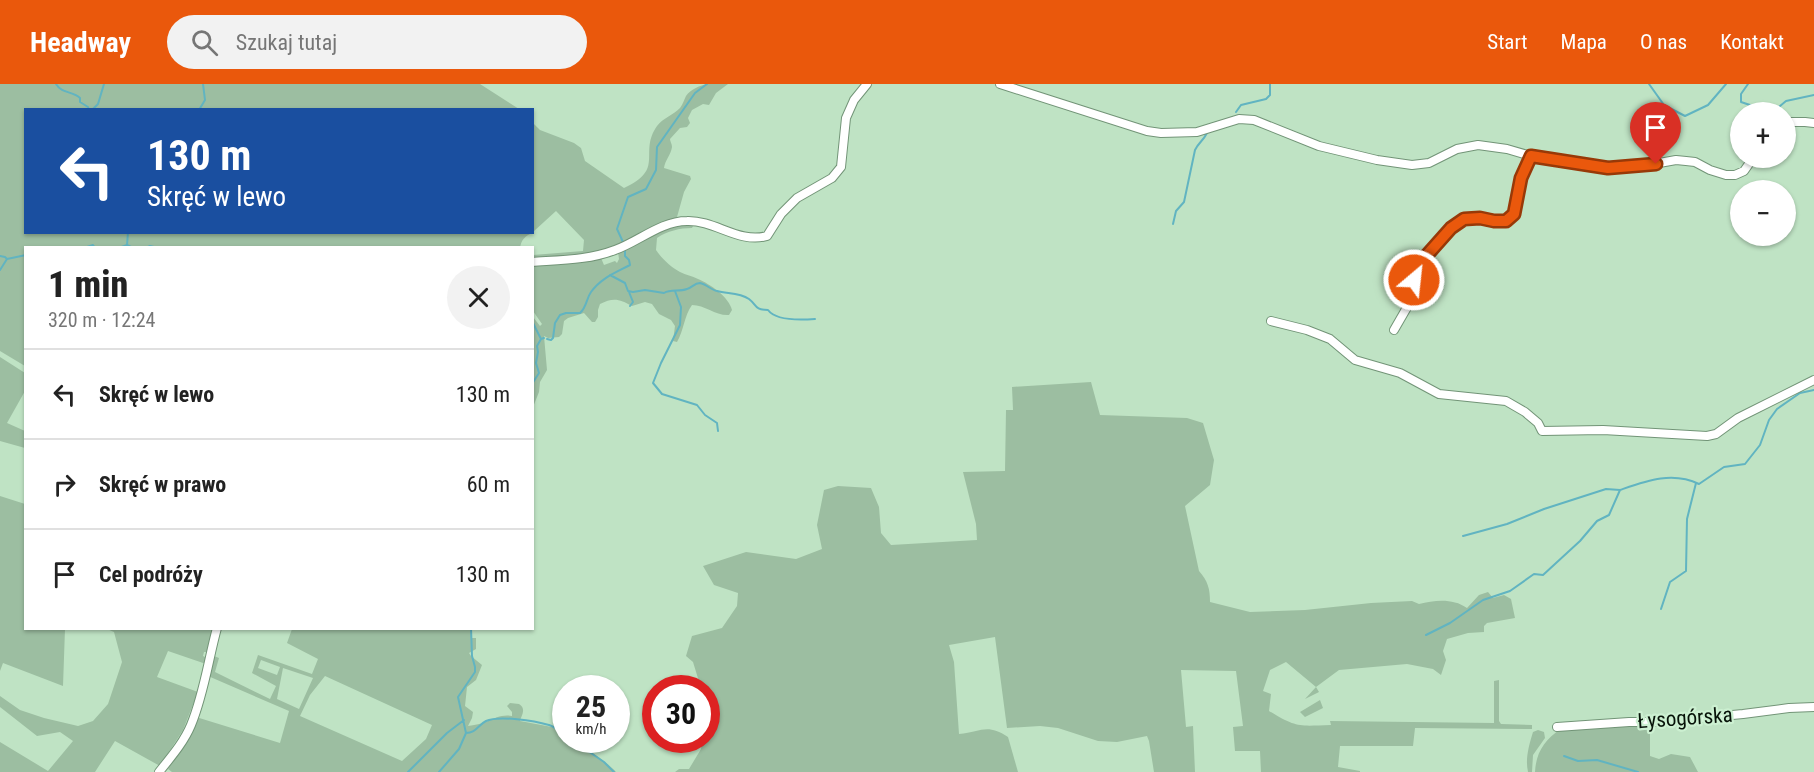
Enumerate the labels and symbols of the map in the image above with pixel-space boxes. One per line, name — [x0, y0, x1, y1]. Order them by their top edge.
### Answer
pin — [1630, 102, 1681, 164]
position arrow — [1382, 248, 1446, 312]
speed limit sign: 30 — [642, 675, 720, 753]
street label: Łysogórska — [1637, 703, 1733, 733]

